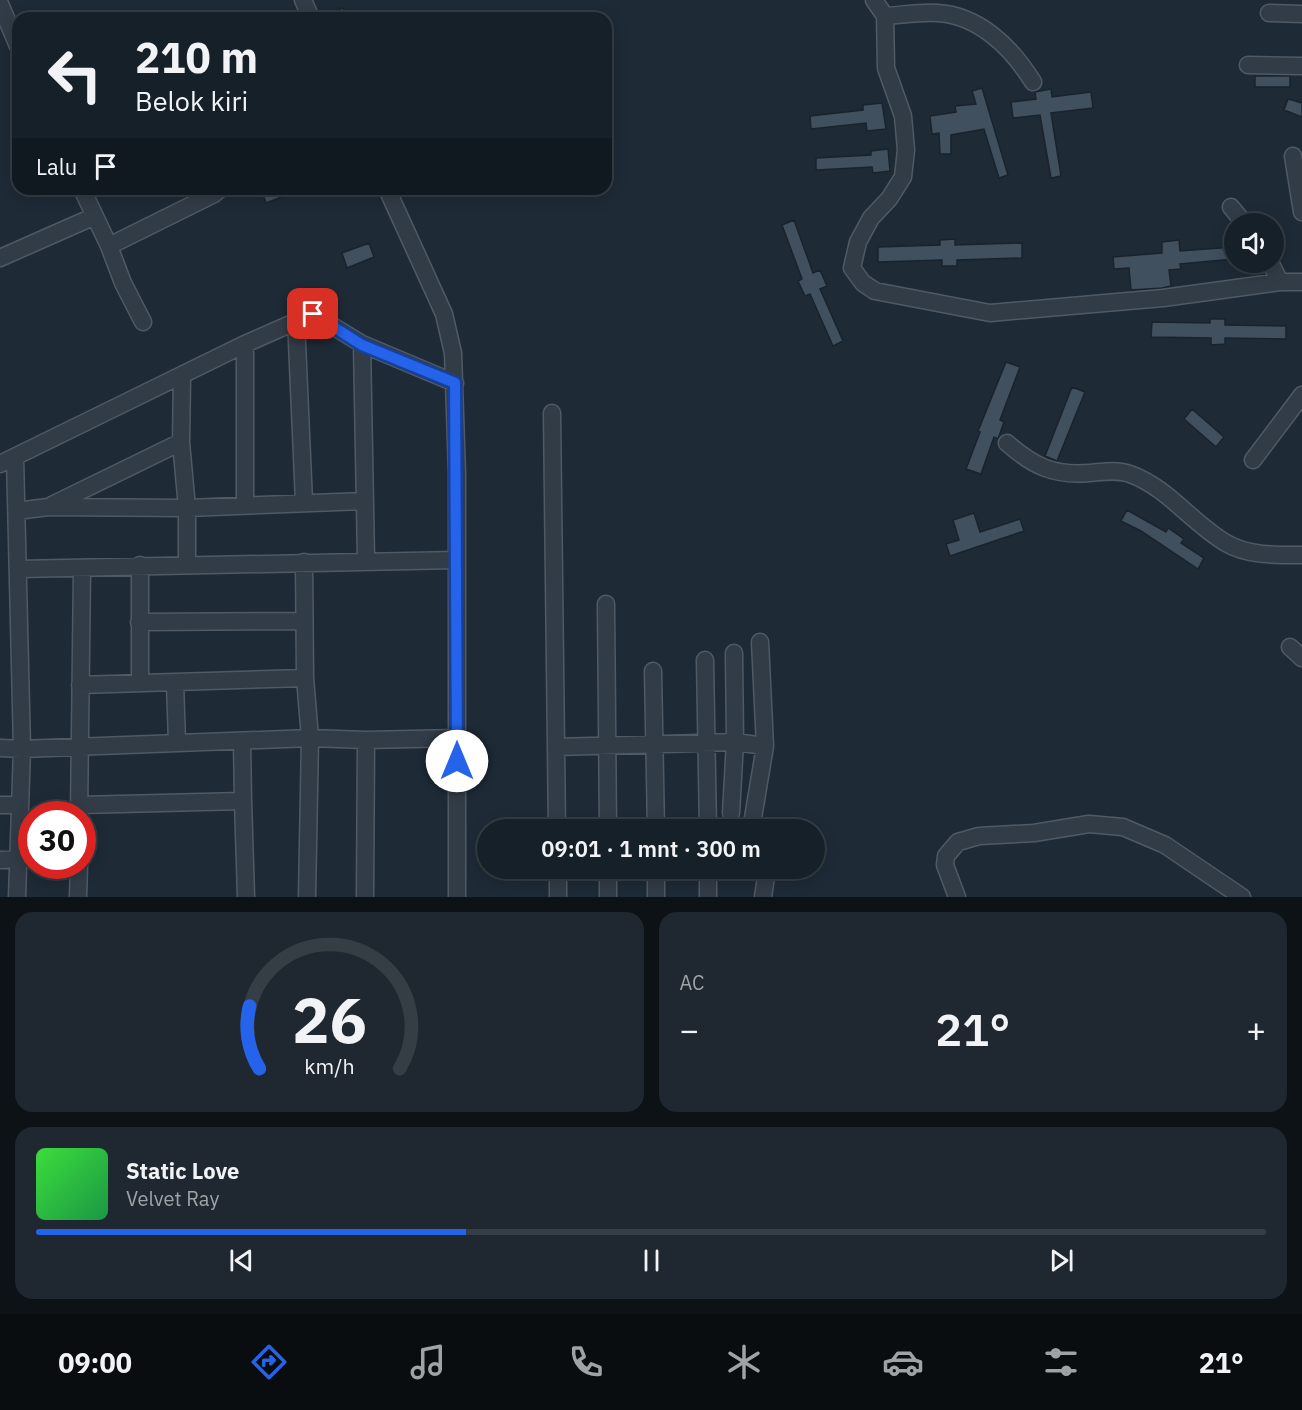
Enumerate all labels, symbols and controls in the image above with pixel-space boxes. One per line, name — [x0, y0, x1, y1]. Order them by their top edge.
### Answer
text: 210 m — [135, 30, 258, 85]
icon: left — [36, 36, 114, 114]
text: Belok kiri — [135, 83, 248, 118]
icon: arrive — [89, 150, 122, 183]
text: Lalu — [36, 152, 77, 181]
map controls — [1224, 213, 1284, 273]
button: sound — [1224, 213, 1284, 273]
pin — [287, 288, 338, 339]
icon: arrive — [296, 297, 329, 330]
position arrow — [425, 729, 489, 793]
speed limit sign: 30 — [18, 801, 96, 879]
text: 09:01 · 1 mnt · 300 m — [541, 834, 761, 863]
text: AC — [680, 969, 704, 996]
text: 26 — [292, 979, 367, 1060]
text: 21° — [935, 1000, 1010, 1058]
text: − — [680, 1008, 699, 1051]
text: + — [1246, 1008, 1266, 1051]
text: km/h — [304, 1052, 354, 1080]
text: Static Love — [126, 1156, 239, 1185]
text: Velvet Ray — [126, 1185, 219, 1212]
icon: previous — [225, 1244, 258, 1277]
icon: pause — [635, 1244, 668, 1277]
icon: next — [1045, 1244, 1078, 1277]
icon: directions — [248, 1341, 290, 1383]
icon: music — [407, 1341, 449, 1383]
icon: phone — [565, 1341, 607, 1383]
icon: climate — [723, 1341, 765, 1383]
icon: car — [882, 1341, 924, 1383]
icon: filters — [1040, 1341, 1082, 1383]
text: 09:00 — [58, 1345, 132, 1380]
text: 21° — [1199, 1345, 1244, 1380]

